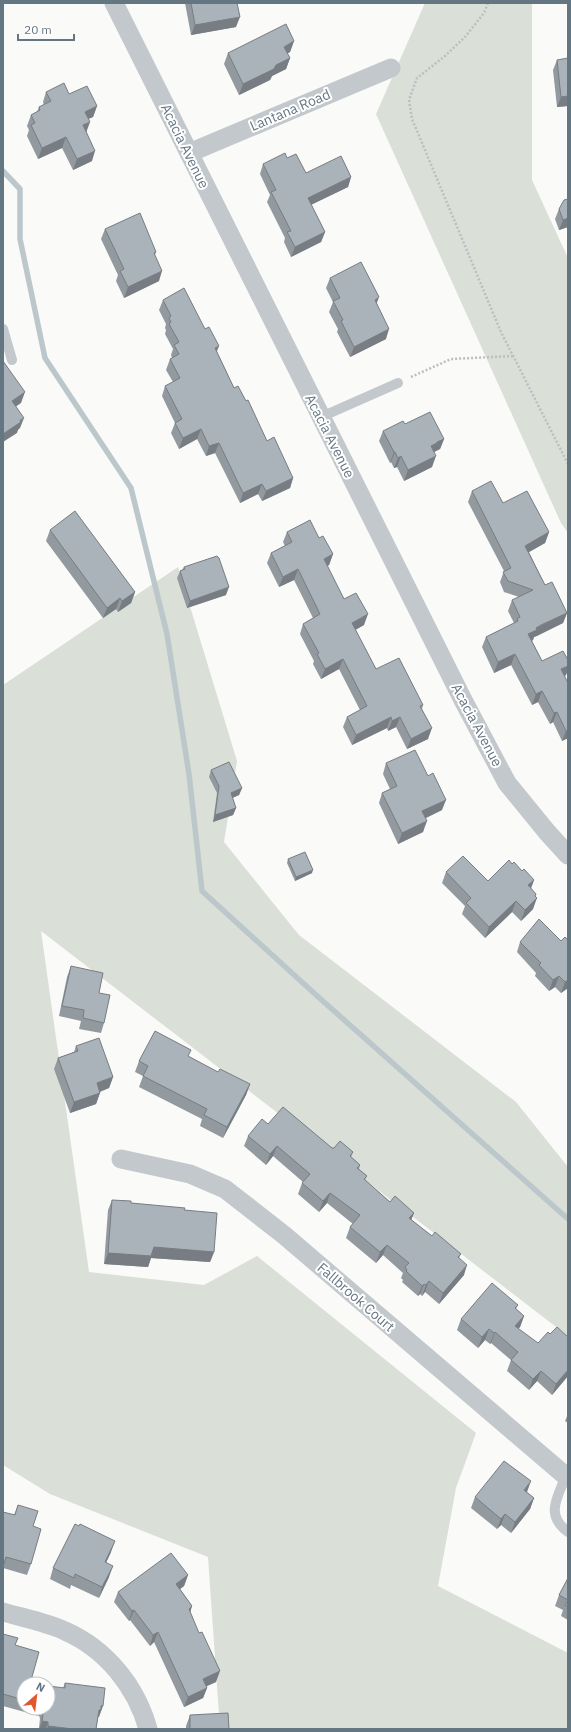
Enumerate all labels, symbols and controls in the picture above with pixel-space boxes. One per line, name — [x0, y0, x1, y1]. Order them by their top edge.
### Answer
scale bar — [18, 16, 74, 42]
text: 20 m — [24, 22, 52, 37]
street label: Lantana Road — [247, 85, 333, 135]
street label: Acacia Avenue — [157, 101, 213, 191]
street label: Acacia Avenue — [301, 391, 359, 481]
street label: Acacia Avenue — [448, 680, 507, 770]
street label: Fallbrook Court — [314, 1259, 398, 1335]
north arrow — [16, 1676, 56, 1716]
text: N — [34, 1679, 48, 1695]

